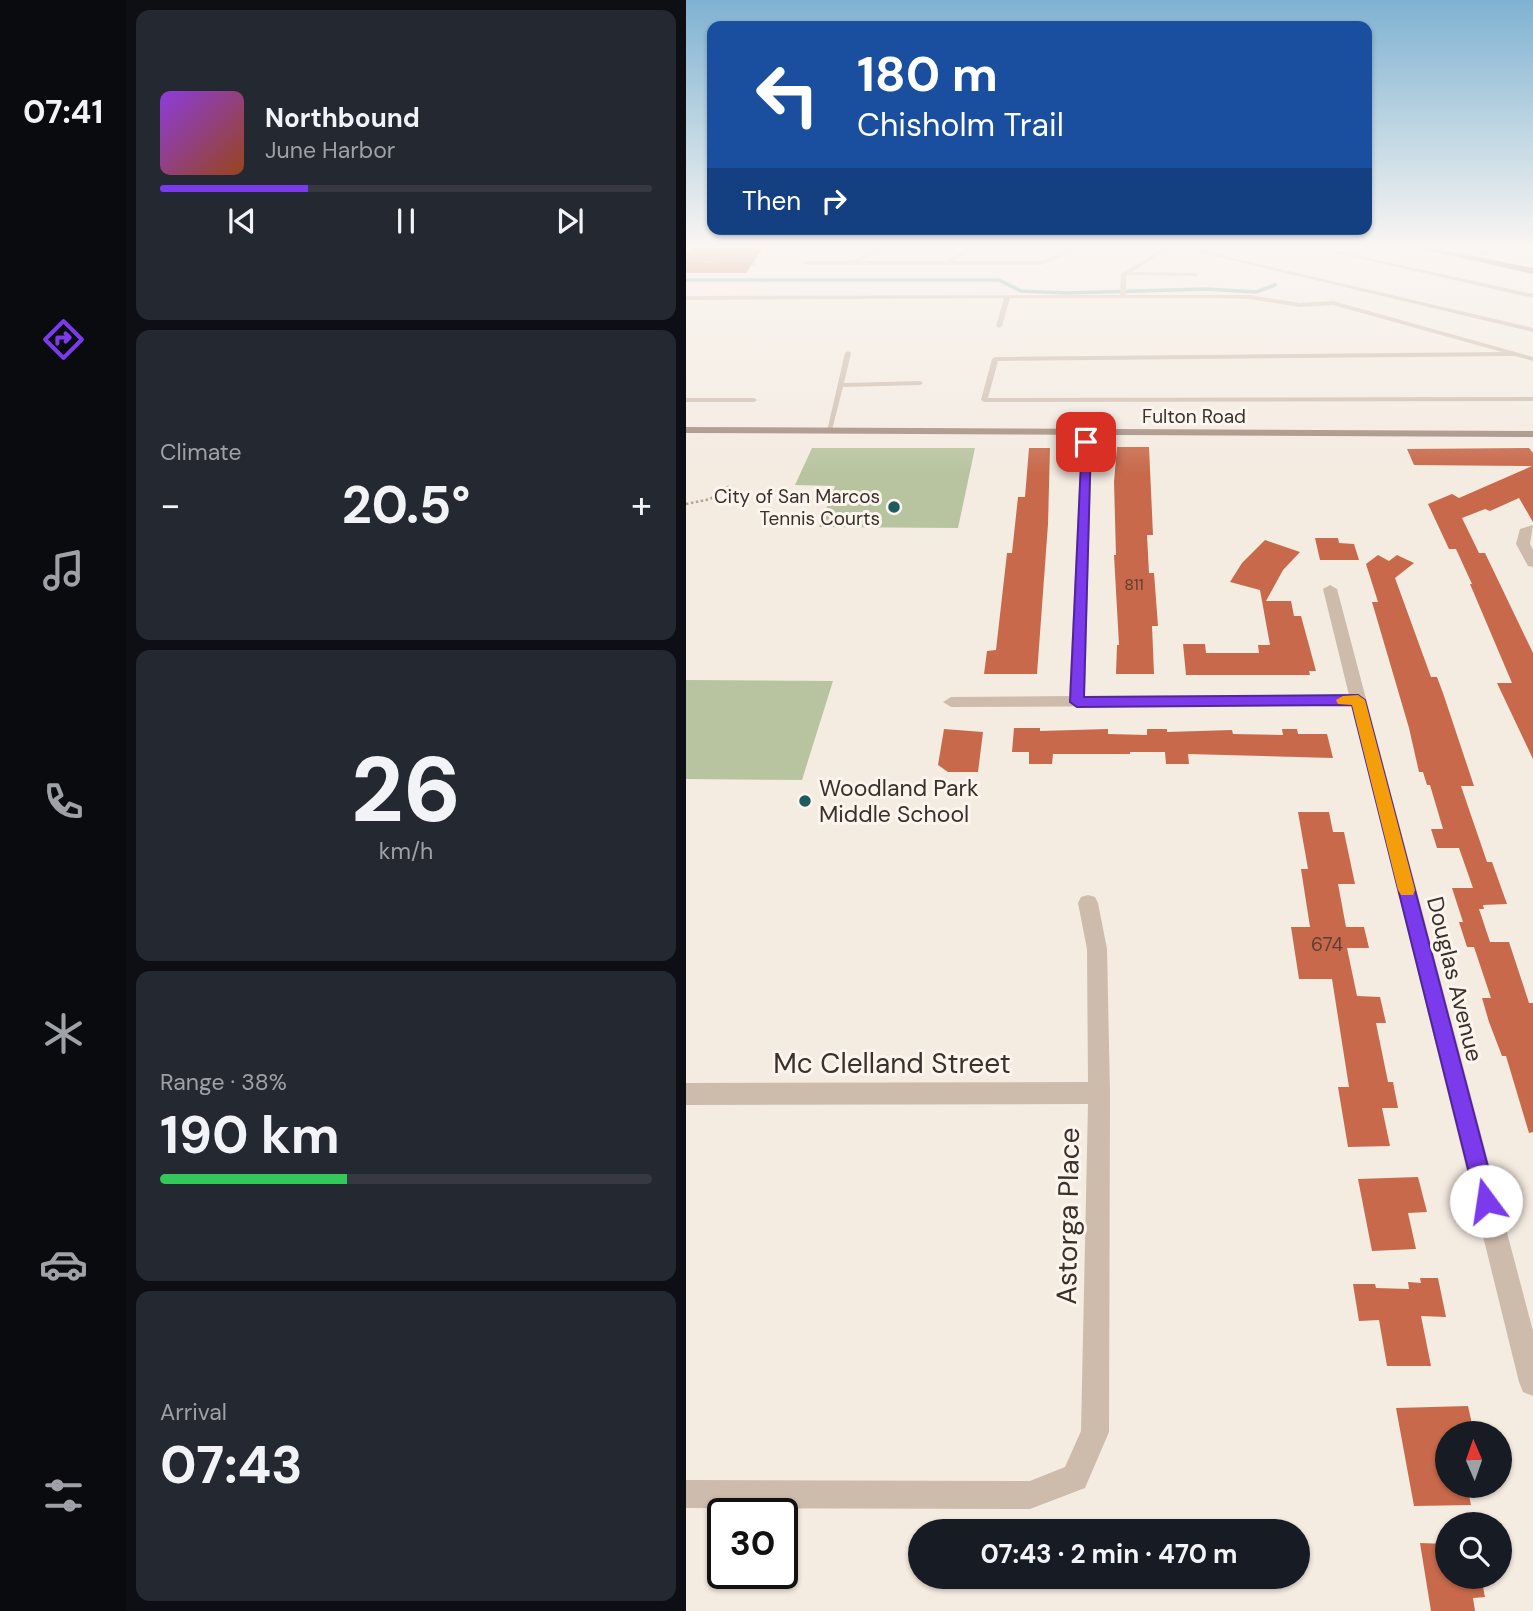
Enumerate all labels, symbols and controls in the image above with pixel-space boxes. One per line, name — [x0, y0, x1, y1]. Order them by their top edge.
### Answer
text: 180 m — [857, 42, 998, 106]
icon: left — [742, 49, 833, 140]
text: 07:41 — [23, 91, 103, 133]
text: Northbound — [265, 101, 420, 135]
text: Chisholm Trail — [857, 104, 1064, 146]
text: June Harbor — [265, 135, 395, 165]
icon: right — [815, 182, 853, 220]
text: Then — [742, 184, 801, 218]
icon: previous — [223, 202, 261, 240]
icon: pause — [387, 202, 425, 240]
icon: next — [551, 202, 589, 240]
icon: directions — [39, 315, 88, 364]
street label: Fulton Road — [1142, 404, 1246, 429]
pin — [1056, 412, 1116, 472]
icon: arrive — [1067, 423, 1105, 461]
text: Climate — [160, 437, 242, 467]
text: 20.5° — [342, 471, 470, 539]
text: − — [160, 480, 181, 530]
text: + — [631, 480, 652, 530]
place label: City of San Marcos Tennis Courts — [714, 484, 880, 531]
marker: City of San Marcos Tennis Courts — [886, 499, 902, 515]
icon: music — [39, 546, 88, 595]
house number: 811 — [1124, 574, 1144, 595]
text: 26 — [351, 731, 461, 849]
place label: Woodland Park Middle School — [819, 773, 979, 829]
icon: phone — [39, 777, 88, 826]
marker: Woodland Park Middle School — [797, 793, 813, 809]
text: km/h — [379, 836, 433, 866]
street label: Douglas Avenue — [1420, 893, 1490, 1065]
house number: 674 — [1311, 932, 1343, 957]
icon: climate — [39, 1009, 88, 1058]
street label: Mc Clelland Street — [773, 1045, 1011, 1082]
text: Range · 38% — [160, 1067, 287, 1097]
text: 190 km — [160, 1101, 340, 1169]
street label: Astorga Place — [1048, 1127, 1088, 1305]
position arrow — [1449, 1164, 1523, 1238]
icon: car — [39, 1240, 88, 1289]
text: Arrival — [160, 1397, 227, 1427]
north arrow — [1435, 1421, 1512, 1498]
map controls — [1435, 1421, 1512, 1589]
text: 07:43 — [160, 1431, 303, 1499]
icon: filters — [39, 1471, 88, 1520]
speed limit sign: 30 — [707, 1498, 798, 1589]
button: search — [1435, 1512, 1512, 1589]
text: 07:43 · 2 min · 470 m — [980, 1537, 1238, 1571]

